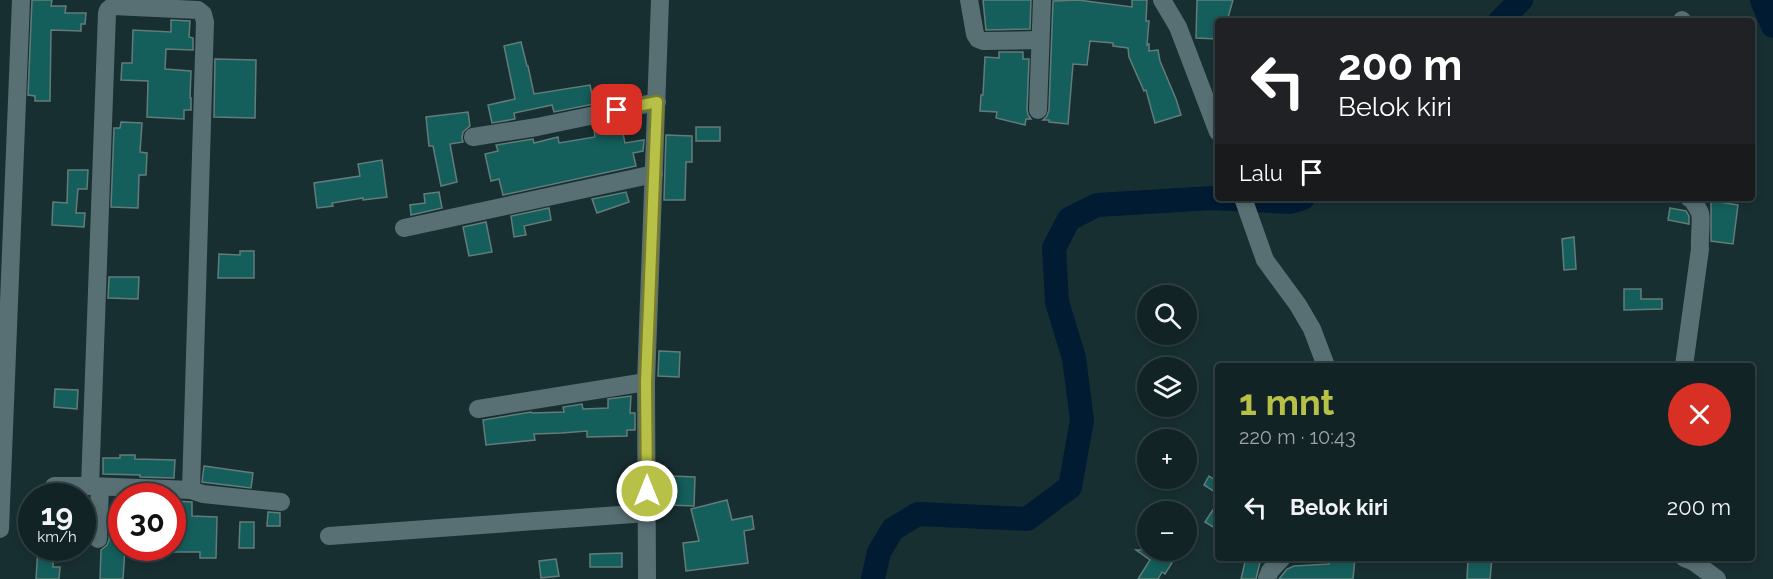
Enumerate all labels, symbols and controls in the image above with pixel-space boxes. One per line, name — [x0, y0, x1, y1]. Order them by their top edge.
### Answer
text: 200 m — [1338, 41, 1462, 90]
icon: left — [1239, 42, 1317, 120]
pin — [591, 84, 642, 135]
text: Belok kiri — [1338, 91, 1452, 122]
icon: arrive — [600, 93, 633, 126]
icon: arrive — [1295, 156, 1328, 189]
text: Lalu — [1239, 160, 1283, 186]
map controls — [1137, 285, 1197, 561]
button: search — [1137, 285, 1197, 345]
button: layers — [1137, 357, 1197, 417]
text: 1 mnt — [1239, 381, 1334, 423]
button: close — [1668, 383, 1731, 446]
text: 220 m · 10:43 — [1239, 425, 1356, 449]
button: + — [1137, 429, 1197, 489]
position arrow — [615, 459, 679, 523]
speed limit sign: 30 — [108, 483, 186, 561]
icon: left — [1239, 491, 1272, 524]
text: Belok kiri — [1290, 494, 1388, 520]
text: 200 m — [1667, 494, 1731, 520]
text: 19 — [41, 497, 73, 532]
button: − — [1137, 501, 1197, 561]
text: km/h — [37, 528, 77, 546]

